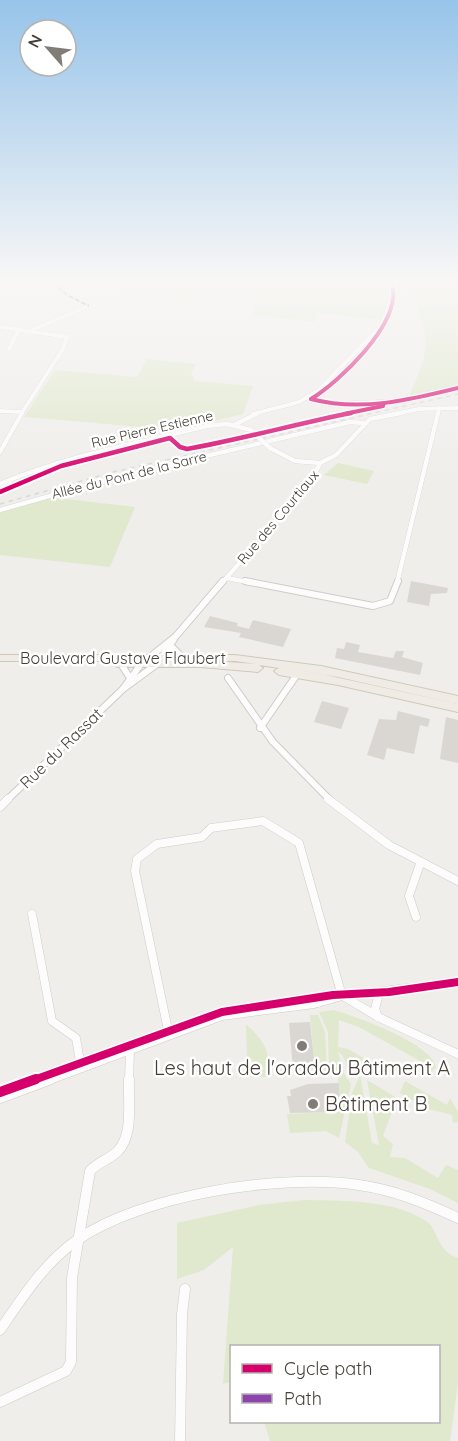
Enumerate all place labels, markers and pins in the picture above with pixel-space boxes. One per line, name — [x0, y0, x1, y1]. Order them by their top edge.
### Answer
marker: Les haut de l'oradou Bâtiment A — [295, 1039, 309, 1053]
place label: Les haut de l'oradou Bâtiment A — [154, 1055, 450, 1080]
place label: Bâtiment B — [325, 1091, 428, 1116]
marker: Bâtiment B — [306, 1097, 320, 1111]

